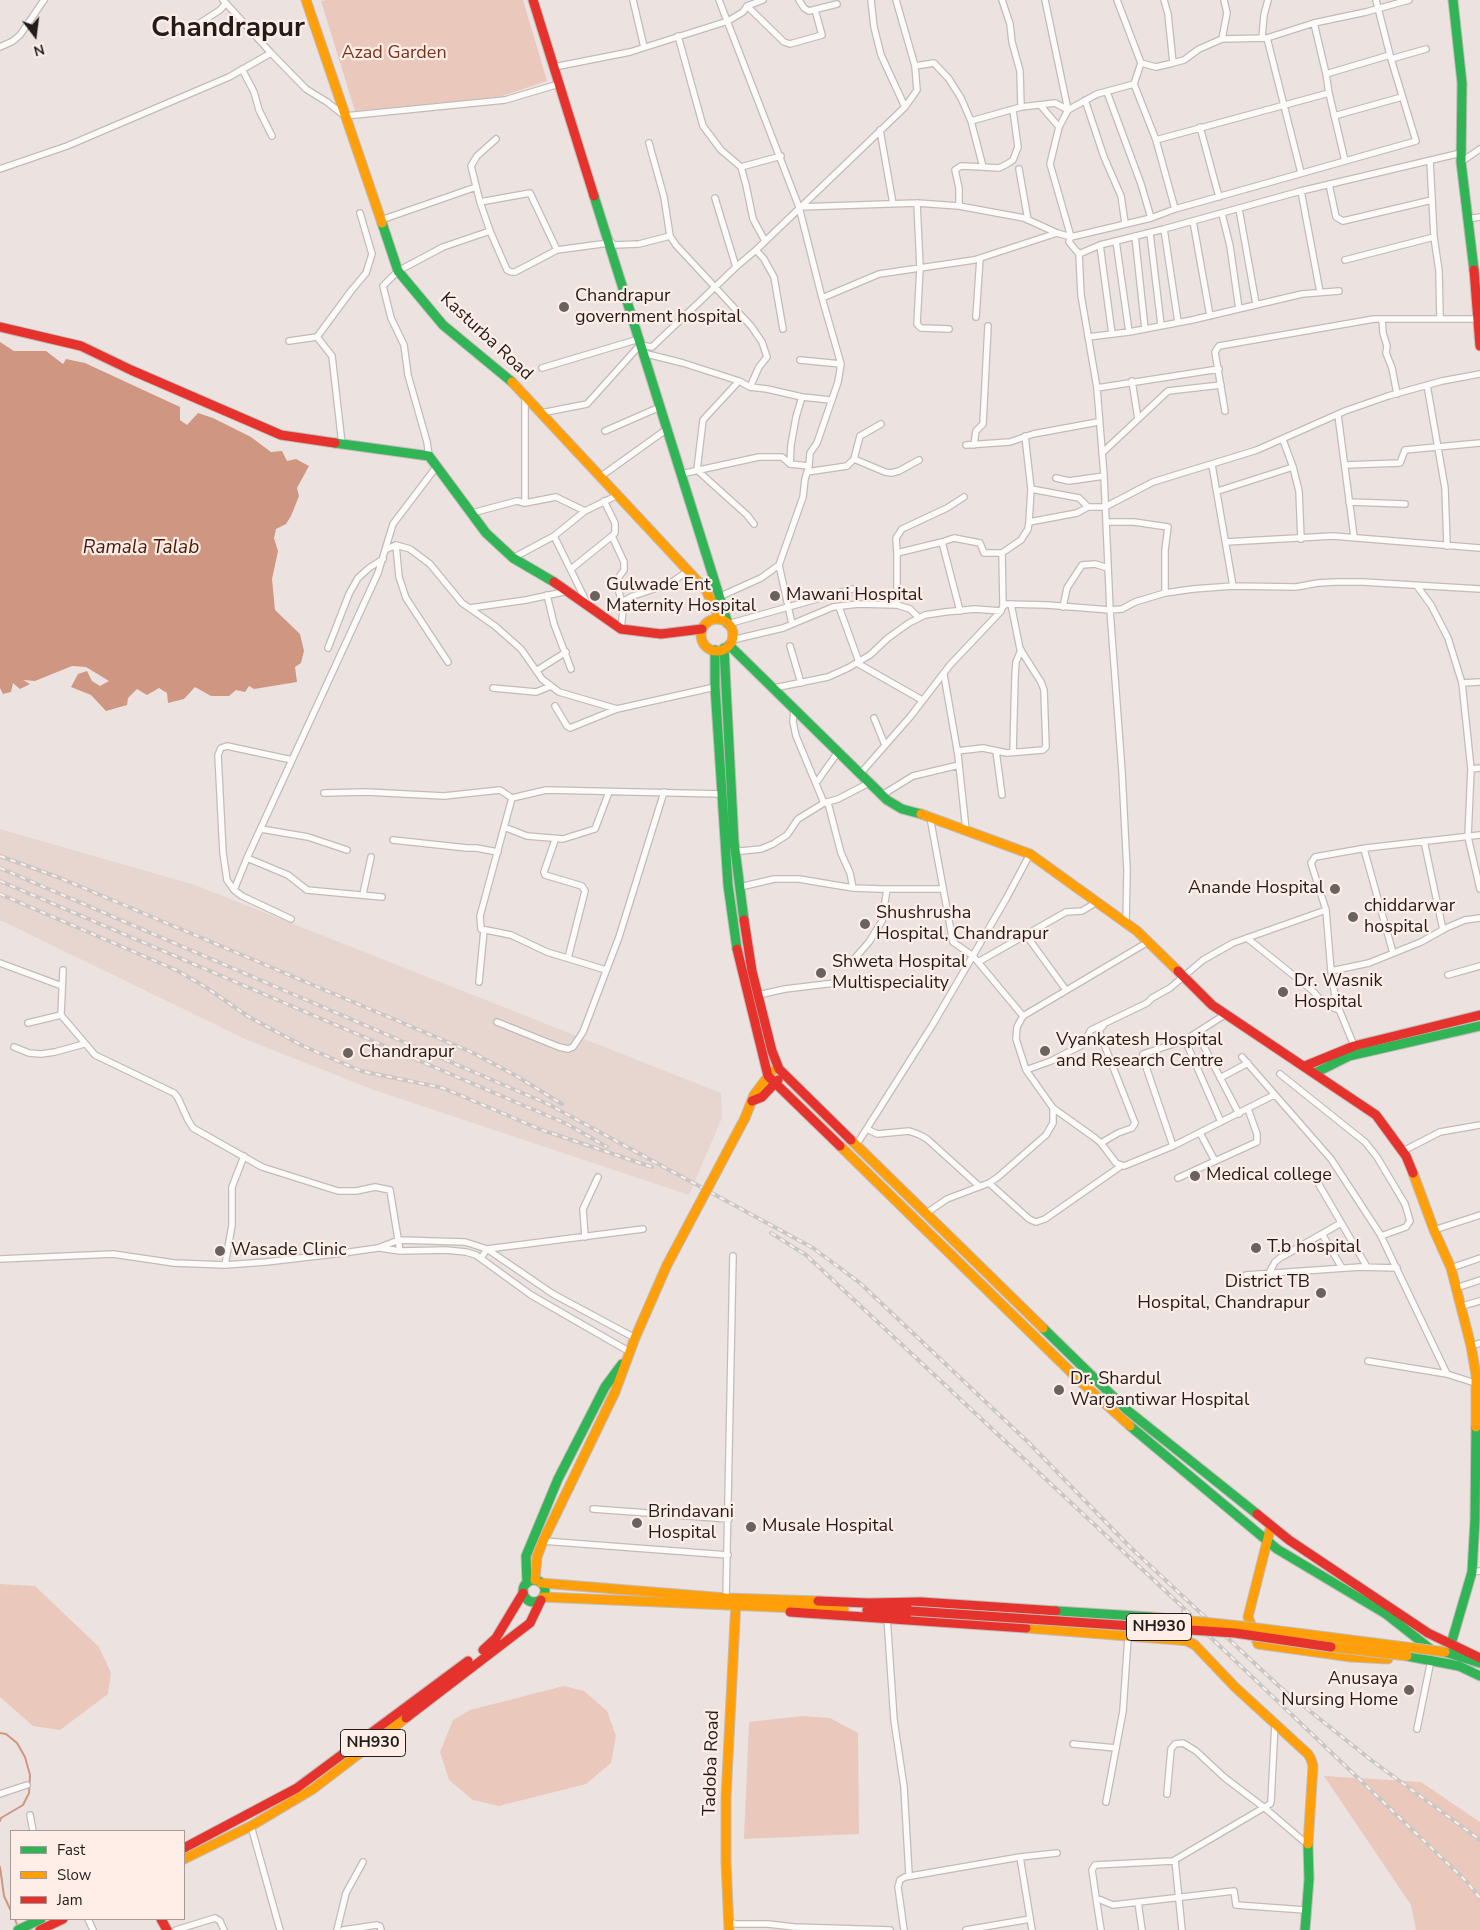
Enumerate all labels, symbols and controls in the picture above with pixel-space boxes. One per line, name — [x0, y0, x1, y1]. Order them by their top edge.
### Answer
north arrow — [10, 10, 60, 60]
district label: Chandrapur — [151, 12, 305, 46]
text: N — [31, 39, 47, 61]
park label: Azad Garden — [341, 43, 447, 65]
place label: Chandrapur government hospital — [575, 286, 742, 328]
street label: Kasturba Road — [435, 289, 537, 385]
marker: Chandrapur government hospital — [557, 300, 571, 314]
water label: Ramala Talab — [83, 537, 199, 559]
place label: Gulwade Ent Maternity Hospital — [606, 575, 756, 618]
place label: Mawani Hospital — [786, 585, 923, 607]
marker: Gulwade Ent Maternity Hospital — [588, 589, 602, 603]
marker: Mawani Hospital — [768, 589, 782, 603]
place label: Anande Hospital — [1188, 878, 1324, 900]
marker: Anande Hospital — [1328, 882, 1342, 896]
place label: chiddarwar hospital — [1364, 896, 1455, 939]
place label: Shushrusha Hospital, Chandrapur — [876, 903, 1049, 946]
marker: chiddarwar hospital — [1346, 910, 1360, 924]
marker: Shushrusha Hospital, Chandrapur — [858, 917, 872, 931]
place label: Shweta Hospital Multispeciality — [832, 952, 966, 994]
marker: Shweta Hospital Multispeciality — [814, 966, 828, 980]
place label: Dr. Wasnik Hospital — [1294, 971, 1383, 1014]
marker: Dr. Wasnik Hospital — [1276, 985, 1290, 999]
place label: Vyankatesh Hospital and Research Centre — [1056, 1030, 1223, 1072]
place label: Chandrapur — [359, 1042, 455, 1064]
marker: Vyankatesh Hospital and Research Centre — [1038, 1044, 1052, 1058]
marker: Chandrapur — [341, 1046, 355, 1060]
place label: Medical college — [1206, 1165, 1332, 1187]
marker: Medical college — [1188, 1169, 1202, 1183]
place label: T.b hospital — [1267, 1237, 1361, 1259]
place label: Wasade Clinic — [231, 1240, 347, 1262]
marker: T.b hospital — [1249, 1241, 1263, 1255]
marker: Wasade Clinic — [213, 1244, 227, 1258]
place label: District TB Hospital, Chandrapur — [1137, 1272, 1310, 1315]
marker: District TB Hospital, Chandrapur — [1314, 1286, 1328, 1300]
place label: Dr. Shardul Wargantiwar Hospital — [1070, 1369, 1249, 1412]
marker: Dr. Shardul Wargantiwar Hospital — [1052, 1383, 1066, 1397]
place label: Brindavani Hospital — [648, 1502, 734, 1545]
marker: Brindavani Hospital — [630, 1516, 644, 1530]
place label: Musale Hospital — [762, 1516, 893, 1538]
marker: Musale Hospital — [744, 1520, 758, 1534]
road number: NH930 — [1126, 1614, 1192, 1640]
place label: Anusaya Nursing Home — [1281, 1669, 1398, 1712]
marker: Anusaya Nursing Home — [1402, 1683, 1416, 1697]
street label: Tadoba Road — [699, 1710, 725, 1816]
road number: NH930 — [340, 1730, 406, 1756]
legend — [10, 1830, 185, 1920]
text: Fast — [57, 1840, 85, 1860]
text: Slow — [57, 1865, 91, 1885]
text: Jam — [57, 1890, 83, 1910]

